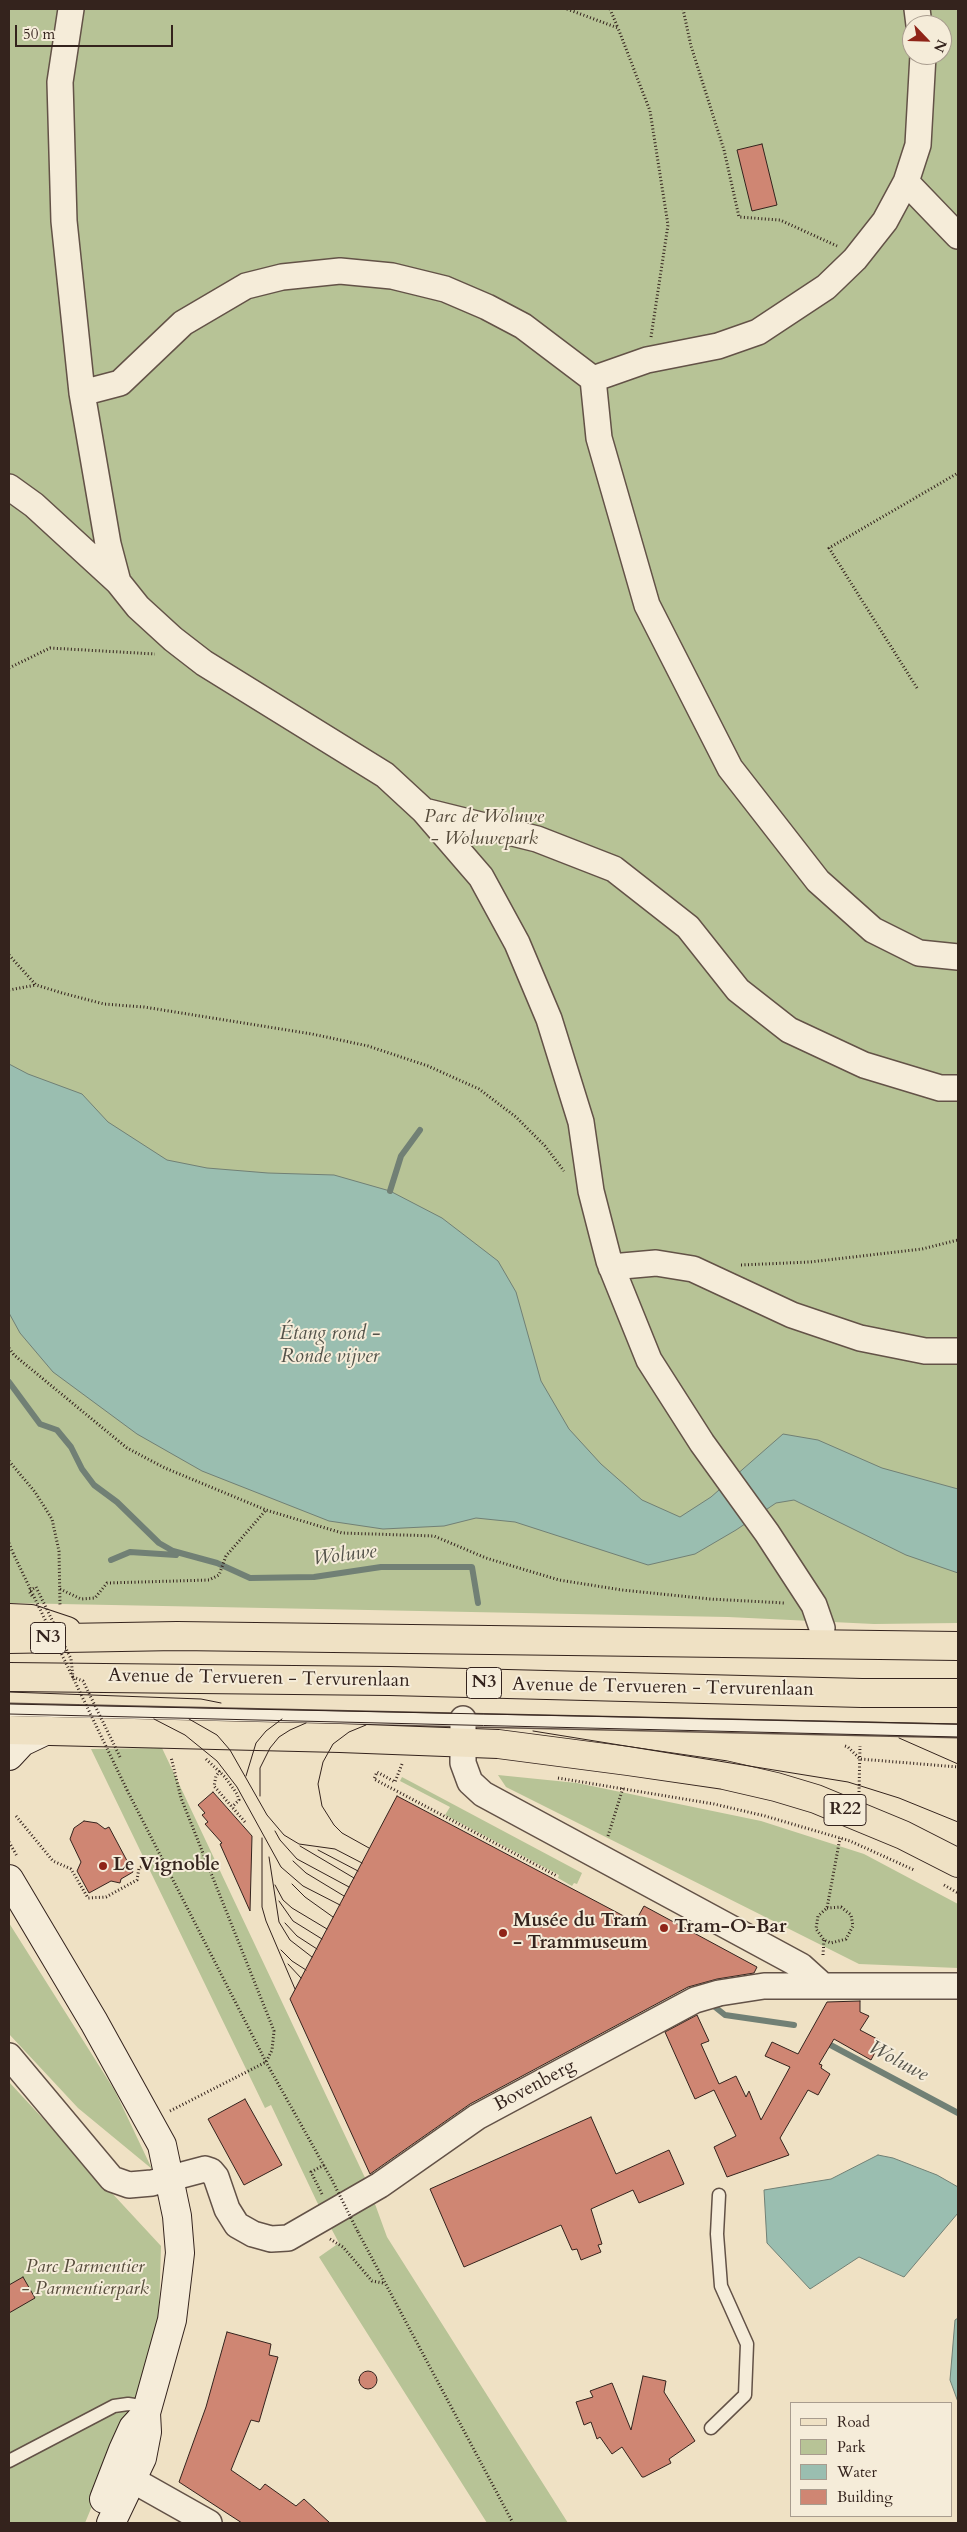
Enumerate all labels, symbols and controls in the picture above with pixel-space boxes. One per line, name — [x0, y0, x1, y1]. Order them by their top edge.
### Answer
scale bar — [18, 15, 175, 47]
north arrow — [902, 15, 952, 65]
text: 50 m — [23, 24, 55, 44]
text: N — [929, 36, 951, 55]
park label: Parc de Woluwe - Woluwepark — [424, 807, 544, 851]
water label: Étang rond - Ronde vijver — [279, 1322, 381, 1369]
water label: Woluwe — [312, 1540, 378, 1572]
road number: N3 — [30, 1622, 66, 1654]
street label: Avenue de Tervueren - Tervurenlaan — [108, 1665, 410, 1693]
road number: N3 — [466, 1668, 502, 1699]
street label: Avenue de Tervueren - Tervurenlaan — [512, 1674, 814, 1702]
road number: R22 — [824, 1794, 866, 1826]
place label: Le Vignoble — [113, 1855, 220, 1877]
marker: Le Vignoble — [97, 1860, 109, 1872]
place label: Musée du Tram - Trammuseum — [513, 1911, 648, 1955]
place label: Tram-O-Bar — [674, 1917, 787, 1939]
marker: Tram-O-Bar — [658, 1922, 670, 1934]
marker: Musée du Tram - Trammuseum — [497, 1927, 509, 1939]
water label: Woluwe — [864, 2036, 932, 2088]
street label: Bovenberg — [491, 2055, 579, 2117]
park label: Parc Parmentier - Parmentierpark — [21, 2257, 149, 2301]
legend — [790, 2402, 952, 2517]
text: Road — [837, 2412, 870, 2432]
text: Park — [837, 2437, 866, 2457]
text: Water — [837, 2462, 877, 2482]
text: Building — [837, 2487, 893, 2507]

